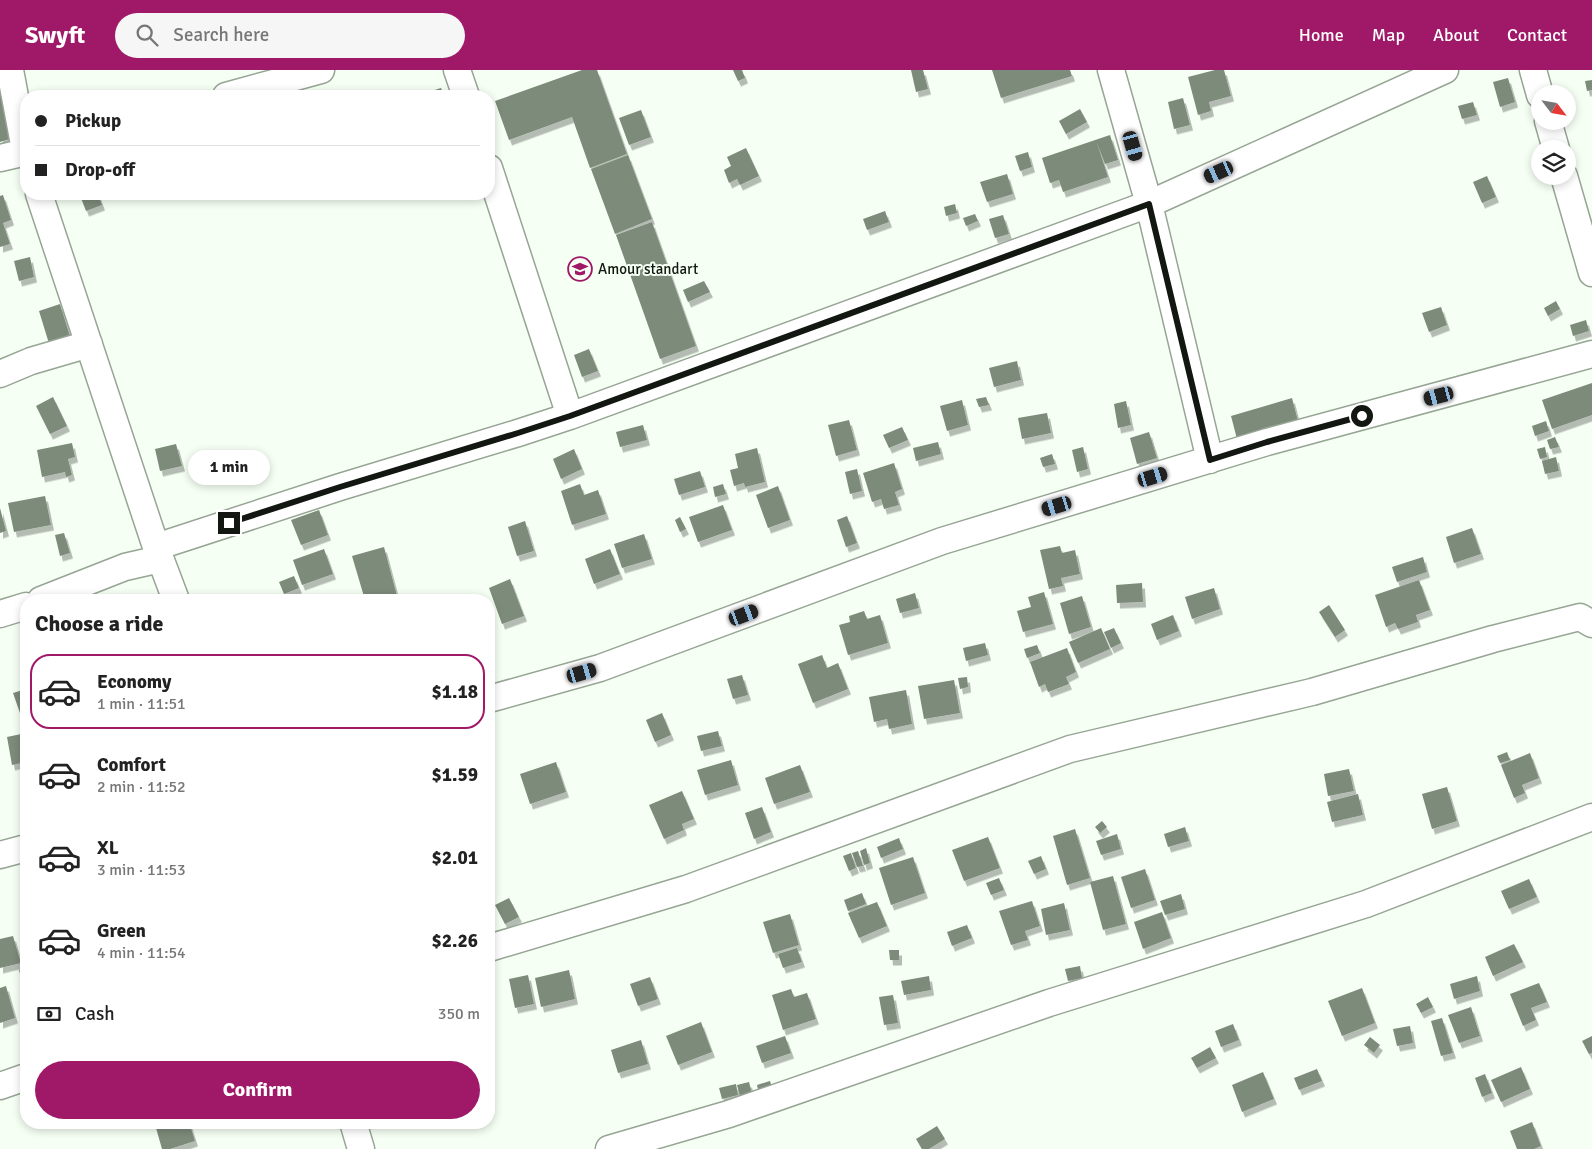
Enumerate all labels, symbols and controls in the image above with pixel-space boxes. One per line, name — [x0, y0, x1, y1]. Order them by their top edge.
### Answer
search box — [115, 13, 465, 58]
text: Swyft — [25, 20, 85, 50]
icon: search — [133, 21, 161, 49]
text: Search here — [173, 23, 269, 47]
text: Home — [1299, 24, 1344, 46]
text: Map — [1372, 24, 1405, 46]
text: About — [1433, 24, 1479, 46]
text: Contact — [1507, 24, 1567, 46]
north arrow — [1531, 85, 1576, 130]
map controls — [1531, 85, 1576, 185]
text: Pickup — [65, 109, 121, 133]
car — [1121, 130, 1144, 162]
button: layers — [1531, 140, 1576, 185]
text: Drop-off — [65, 158, 135, 182]
car — [1202, 159, 1235, 185]
school or university icon: Amour standart — [567, 256, 593, 282]
place label: Amour standart — [598, 260, 698, 278]
car — [1422, 385, 1455, 407]
route start — [1351, 405, 1373, 427]
callout: 1 min — [188, 450, 270, 486]
text: 1 min — [210, 457, 248, 477]
car — [1136, 465, 1169, 489]
car — [1040, 494, 1073, 518]
route end — [218, 512, 240, 534]
car — [727, 603, 760, 627]
text: Choose a ride — [35, 610, 163, 637]
car — [565, 662, 598, 684]
icon: car — [37, 669, 82, 714]
text: Economy — [97, 670, 171, 694]
text: $1.18 — [432, 680, 478, 704]
text: 1 min · 11:51 — [97, 694, 186, 714]
icon: car — [37, 752, 82, 797]
text: Comfort — [97, 753, 166, 777]
text: $1.59 — [432, 763, 478, 787]
text: 2 min · 11:52 — [97, 777, 186, 797]
icon: car — [37, 835, 82, 880]
text: XL — [97, 836, 119, 860]
text: $2.01 — [432, 846, 478, 870]
text: 3 min · 11:53 — [97, 860, 186, 880]
icon: car — [37, 918, 82, 963]
text: Green — [97, 919, 146, 943]
text: $2.26 — [432, 929, 478, 953]
text: 4 min · 11:54 — [97, 943, 186, 963]
icon: cash — [35, 1000, 63, 1028]
text: Cash — [75, 1002, 115, 1026]
text: 350 m — [438, 1004, 480, 1024]
button: Confirm — [35, 1061, 480, 1119]

